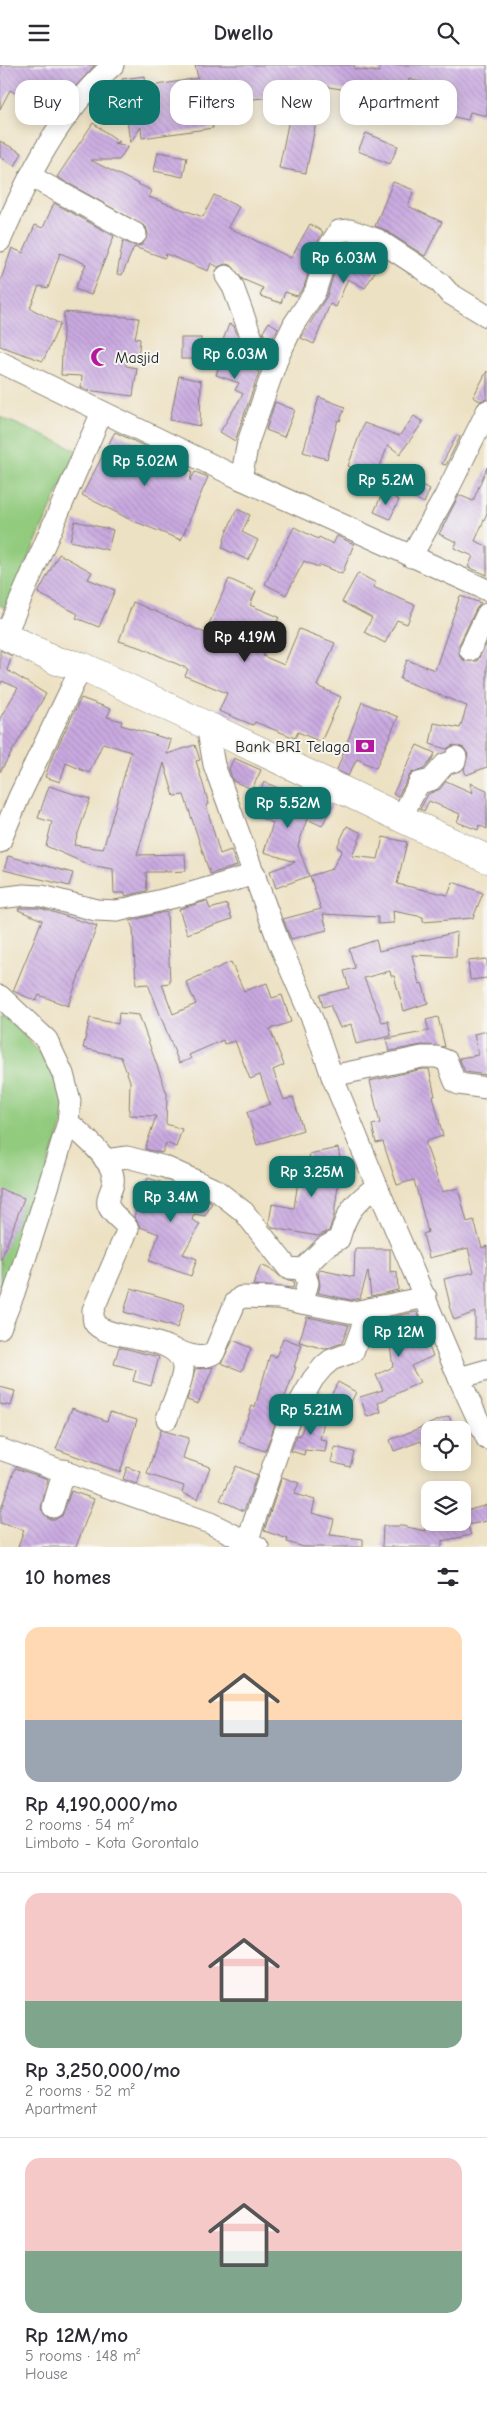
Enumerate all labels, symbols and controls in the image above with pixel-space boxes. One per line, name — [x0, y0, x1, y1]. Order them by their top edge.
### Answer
icon: menu — [25, 19, 53, 47]
icon: search — [434, 19, 462, 47]
text: Dwello — [214, 20, 273, 46]
chip: Buy — [15, 80, 79, 125]
chip: Rent — [89, 80, 160, 125]
chip: Filters — [170, 80, 253, 125]
chip: New — [263, 80, 330, 125]
chip: Apartment — [340, 80, 457, 125]
pin: Rp 6.03M — [292, 241, 396, 284]
text: Rp 6.03M — [312, 249, 376, 267]
pin: Rp 6.03M — [183, 337, 287, 380]
text: Rp 6.03M — [203, 345, 267, 363]
mosque icon: Masjid — [89, 346, 111, 368]
place label: Masjid — [115, 349, 159, 367]
pin: Rp 5.02M — [93, 445, 197, 487]
text: Rp 5.02M — [113, 452, 177, 470]
pin: Rp 5.2M — [340, 463, 432, 506]
text: Rp 5.2M — [358, 471, 414, 489]
pin: Rp 4.19M — [193, 621, 297, 663]
text: Rp 4.19M — [214, 628, 276, 646]
bank icon: Bank BRI Telaga — [354, 735, 376, 757]
place label: Bank BRI Telaga — [235, 738, 350, 756]
pin: Rp 5.52M — [236, 787, 340, 829]
text: Rp 5.52M — [256, 794, 320, 812]
pin: Rp 3.25M — [260, 1155, 364, 1198]
text: Rp 3.25M — [280, 1163, 344, 1181]
pin: Rp 3.4M — [125, 1181, 217, 1223]
text: Rp 3.4M — [144, 1188, 198, 1206]
pin: Rp 12M — [358, 1315, 440, 1358]
text: Rp 12M — [374, 1323, 424, 1341]
pin: Rp 5.21M — [259, 1393, 363, 1436]
text: Rp 5.21M — [280, 1401, 342, 1419]
map controls — [421, 1421, 471, 1531]
button: locate — [421, 1421, 471, 1471]
button: layers — [421, 1481, 471, 1531]
icon: filters — [434, 1563, 462, 1591]
text: 10 homes — [25, 1565, 111, 1589]
icon: home — [199, 1660, 289, 1750]
text: Rp 4,190,000/mo — [25, 1792, 178, 1816]
text: 2 rooms · 54 m² — [25, 1816, 134, 1834]
text: Limboto - Kota Gorontalo — [25, 1834, 199, 1852]
icon: home — [199, 1925, 289, 2015]
text: Rp 3,250,000/mo — [25, 2058, 180, 2082]
text: 2 rooms · 52 m² — [25, 2082, 135, 2100]
text: Apartment — [25, 2100, 97, 2118]
icon: home — [199, 2190, 289, 2280]
text: Rp 12M/mo — [25, 2323, 128, 2347]
text: 5 rooms · 148 m² — [25, 2347, 140, 2365]
text: House — [25, 2365, 68, 2383]

